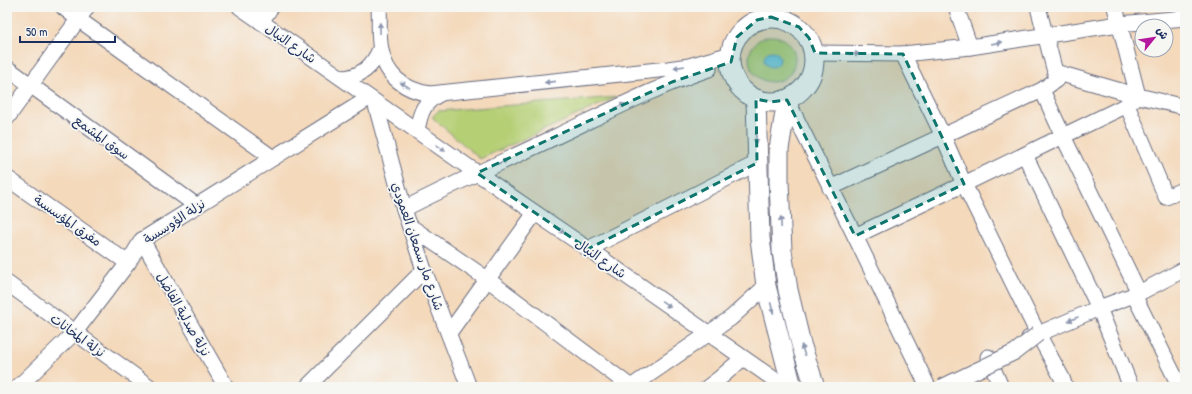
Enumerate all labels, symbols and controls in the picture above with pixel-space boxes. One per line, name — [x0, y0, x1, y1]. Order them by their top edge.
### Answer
scale bar — [20, 18, 115, 44]
north arrow — [1134, 18, 1174, 58]
street label: شارع النيال — [261, 19, 320, 68]
one-way arrow — [377, 21, 383, 34]
text: 50 m — [26, 23, 47, 40]
text: ش — [1154, 24, 1172, 42]
one-way arrow — [991, 40, 1003, 46]
one-way arrow — [848, 51, 861, 57]
one-way arrow — [673, 64, 686, 70]
one-way arrow — [544, 78, 556, 85]
one-way arrow — [399, 82, 411, 89]
one-way arrow — [614, 103, 626, 109]
street label: سوق المشمع — [69, 111, 134, 165]
one-way arrow — [753, 132, 760, 144]
one-way arrow — [436, 144, 446, 152]
one-way arrow — [497, 158, 509, 164]
street label: شارع مار سمعان العمودي — [387, 180, 448, 313]
street label: مفرق المؤسسىة — [30, 190, 106, 250]
street label: نزلة الؤوسسة — [140, 194, 208, 248]
one-way arrow — [777, 216, 784, 228]
one-way arrow — [554, 226, 566, 233]
street label: شارع النيال — [571, 234, 630, 283]
street label: نزلة صدلية الفاضل — [153, 269, 215, 359]
one-way arrow — [661, 300, 672, 308]
one-way arrow — [769, 303, 775, 315]
street label: نزلة المخانات — [47, 309, 109, 361]
one-way arrow — [1068, 316, 1079, 322]
one-way arrow — [800, 343, 806, 355]

